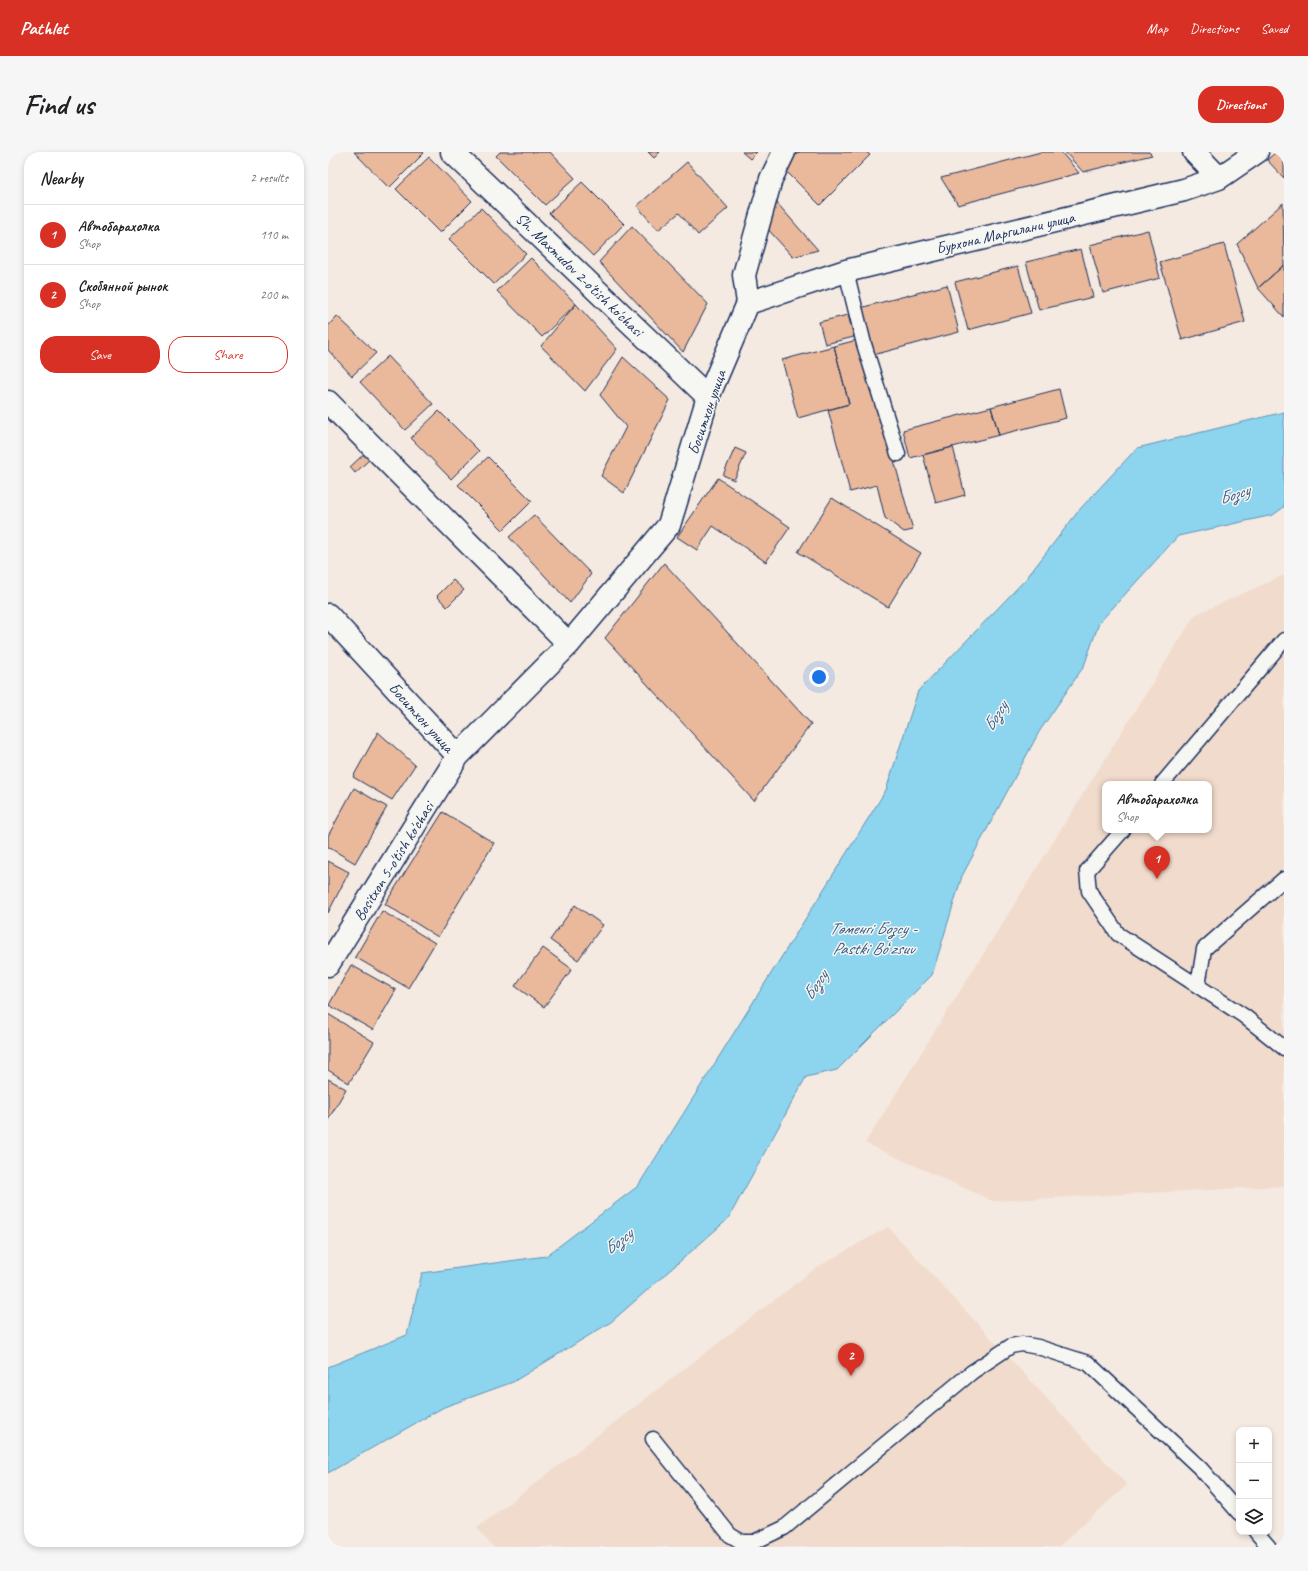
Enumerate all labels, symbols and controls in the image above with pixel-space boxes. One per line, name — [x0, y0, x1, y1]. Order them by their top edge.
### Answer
text: Pathlet — [20, 16, 68, 40]
text: Map — [1147, 20, 1168, 37]
text: Directions — [1190, 20, 1239, 37]
text: Saved — [1261, 20, 1288, 37]
button: Directions — [1198, 86, 1284, 123]
text: Find us — [24, 87, 94, 122]
text: Nearby — [40, 168, 83, 189]
text: 2 results — [250, 170, 288, 186]
street label: Бурхона Маргилани улица — [934, 207, 1077, 259]
street label: Sh. Maxmudov 2-o'tish ko'chasi — [511, 208, 649, 342]
text: Автобарахолка — [78, 217, 159, 236]
text: 1 — [50, 227, 56, 243]
text: 110 m — [260, 227, 288, 243]
text: Shop — [78, 236, 100, 252]
text: Скобянной рынок — [78, 277, 167, 296]
text: 2 — [50, 287, 56, 303]
text: 200 m — [260, 287, 288, 303]
text: Shop — [78, 296, 100, 312]
button: Save — [40, 336, 160, 373]
button: Share — [168, 336, 288, 373]
street label: Боситхон улица — [683, 366, 731, 457]
water label: Бозсу — [1216, 479, 1255, 510]
your location — [809, 667, 829, 687]
street label: Боситхон улица — [384, 678, 459, 758]
water label: Бозсу — [978, 695, 1015, 735]
popup — [1102, 781, 1212, 833]
text: Автобарахолка — [1116, 790, 1198, 809]
street label: Bositxon 5-o'tish ko'chasi — [349, 797, 440, 925]
text: Shop — [1116, 809, 1139, 825]
pin: 1 — [1144, 846, 1170, 879]
water label: Төменгі Бозсу - Pastki Boʻzsuv — [829, 918, 919, 959]
water label: Бозсу — [798, 964, 835, 1005]
water label: Бозсу — [600, 1222, 640, 1260]
pin: 2 — [838, 1343, 864, 1376]
map controls — [1236, 1427, 1272, 1535]
button: + — [1236, 1427, 1272, 1463]
button: − — [1236, 1463, 1272, 1499]
button: layers — [1236, 1499, 1272, 1535]

